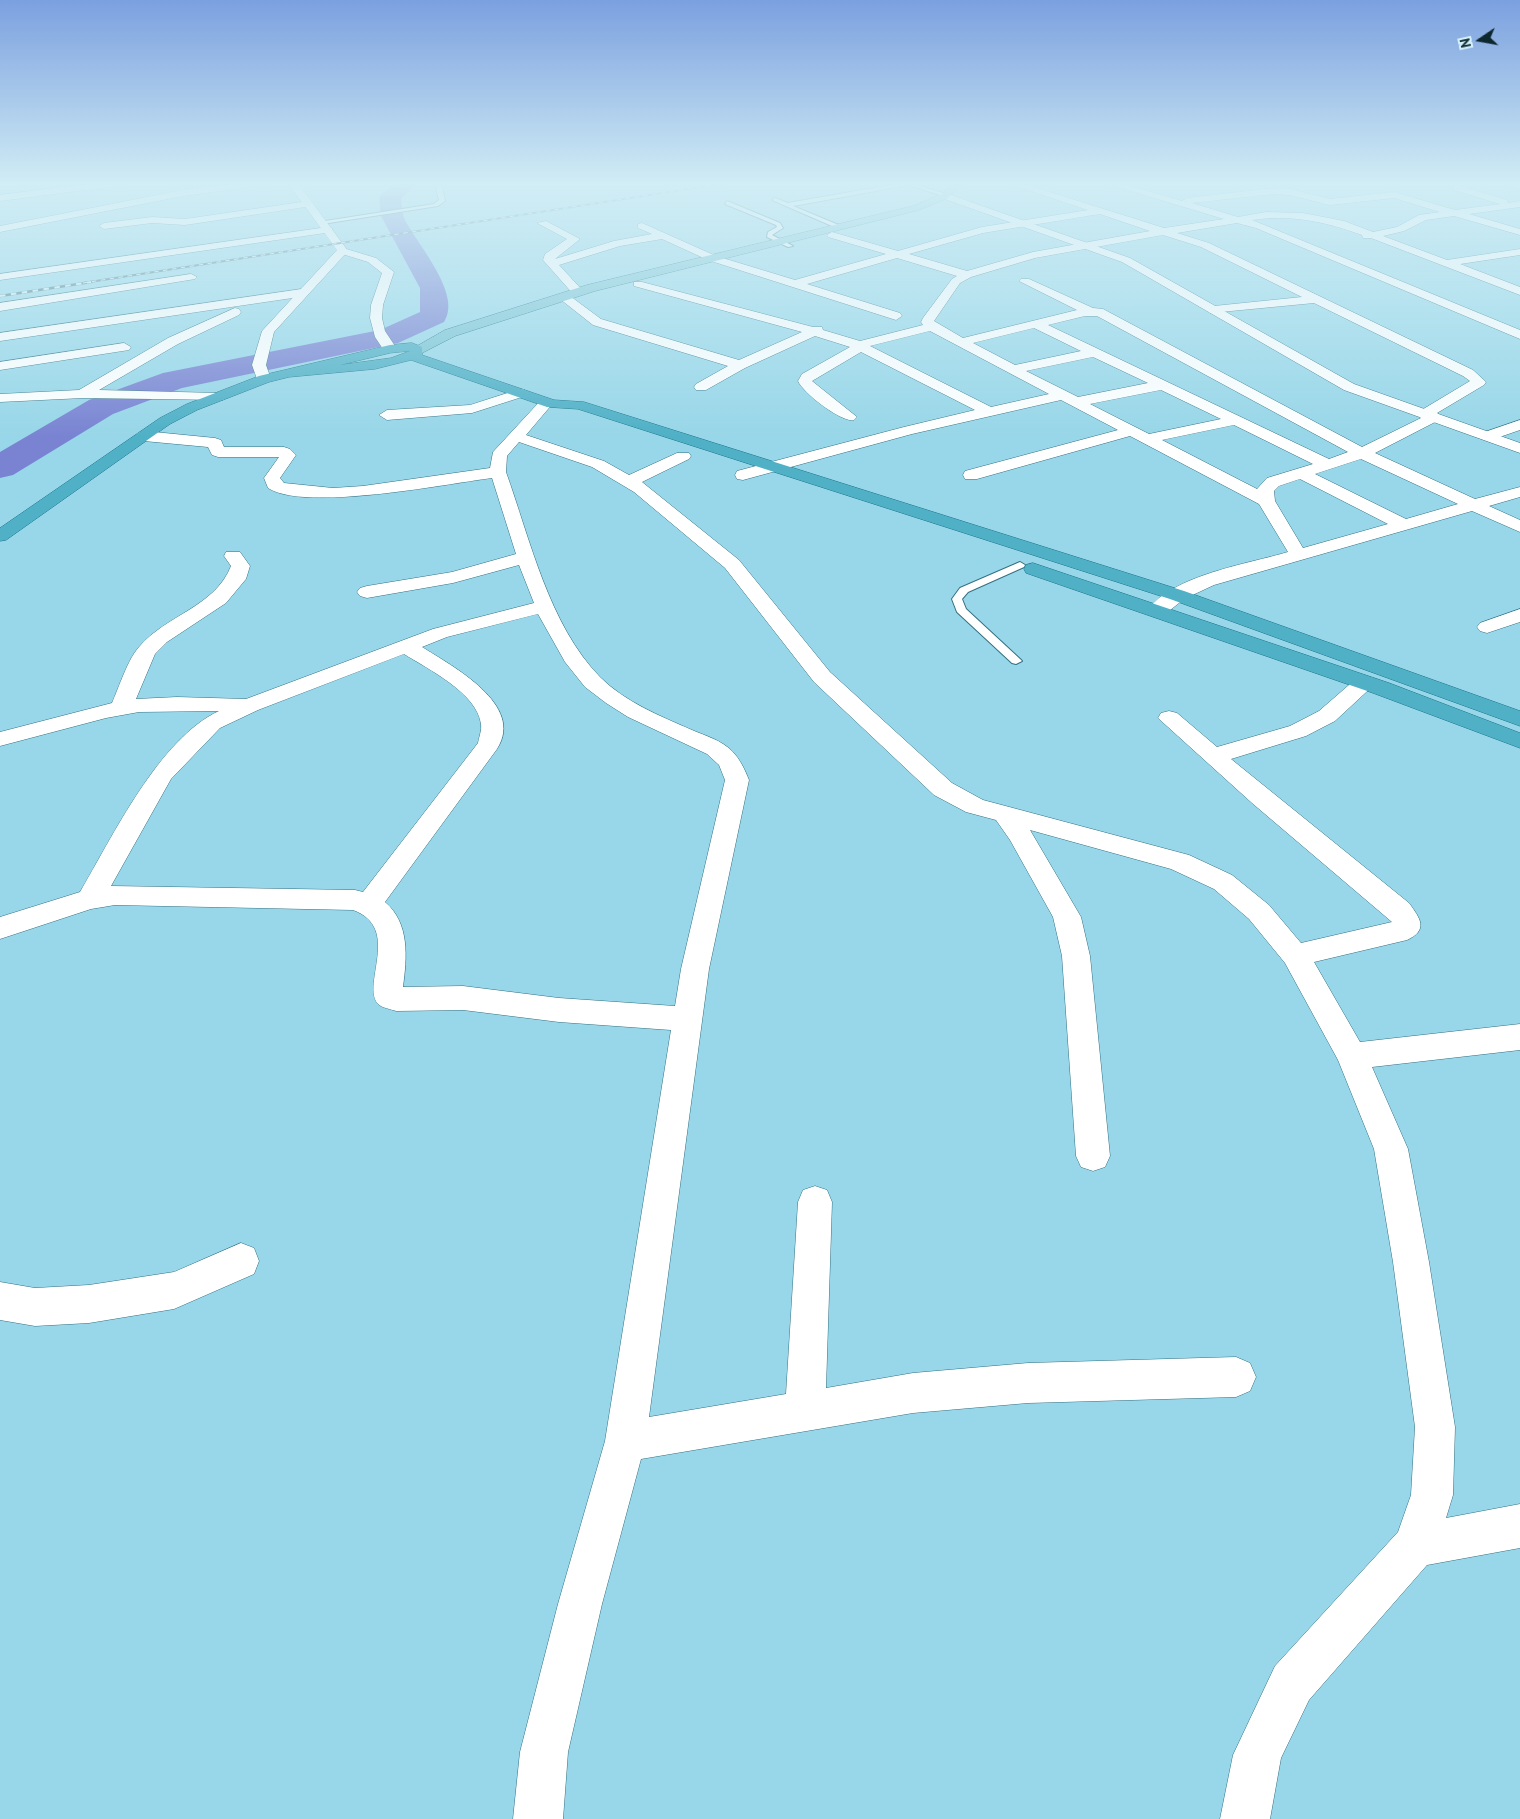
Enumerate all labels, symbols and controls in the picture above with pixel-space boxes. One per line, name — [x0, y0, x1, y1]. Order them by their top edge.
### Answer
north arrow — [1455, 15, 1505, 65]
text: N — [1456, 37, 1475, 49]

